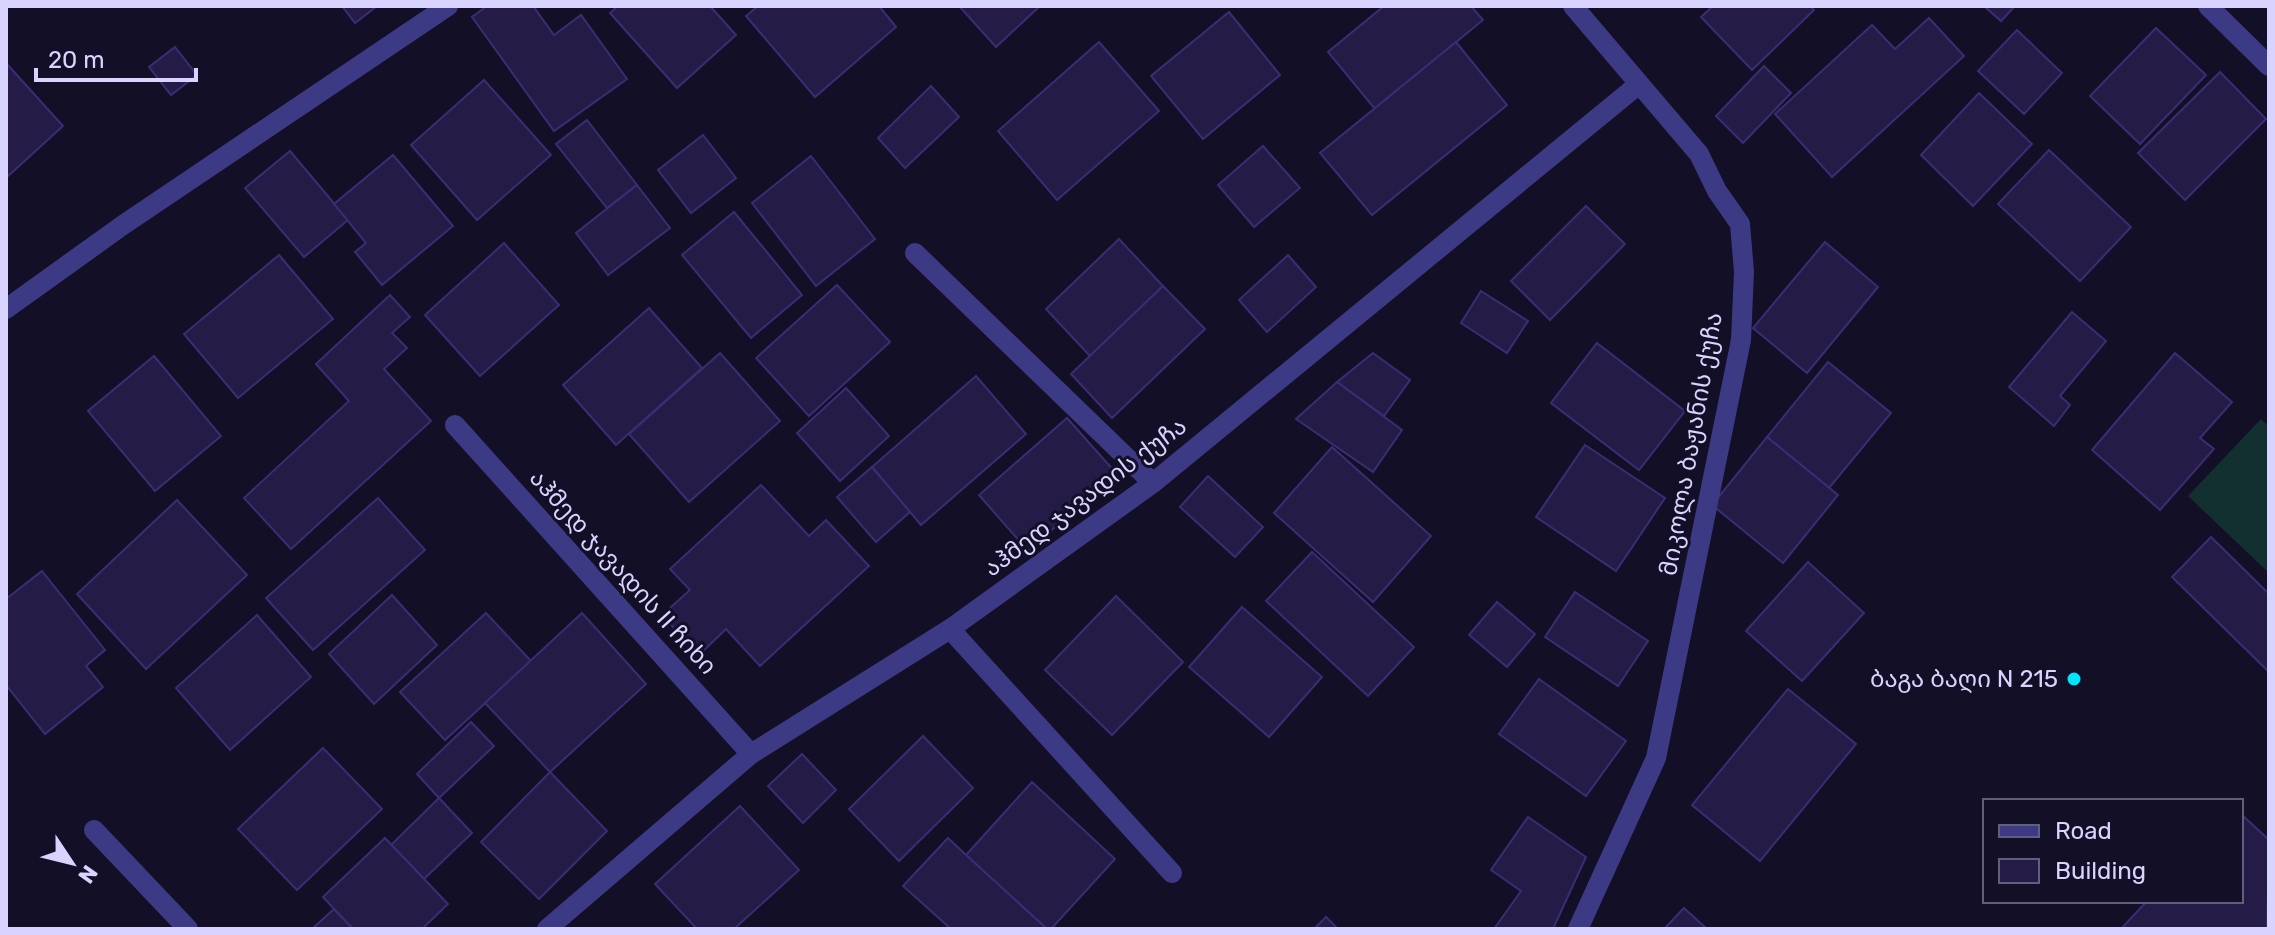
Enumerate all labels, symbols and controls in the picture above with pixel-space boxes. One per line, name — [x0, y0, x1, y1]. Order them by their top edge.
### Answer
scale bar — [36, 32, 196, 82]
text: 20 m — [48, 46, 105, 74]
street label: მიკოლა ბაჟანის ქუჩა — [1654, 310, 1728, 578]
street label: აჰმედ ჯავადის ქუჩა — [978, 412, 1192, 582]
street label: აჰმედ ჯავადის II ჩიხი — [524, 464, 722, 680]
place label: ბაგა ბაღი N 215 — [1870, 665, 2058, 694]
marker: ბაგა ბაღი N 215 — [2065, 670, 2083, 688]
legend — [1983, 799, 2243, 903]
text: Road — [2055, 817, 2112, 845]
north arrow — [32, 823, 112, 903]
text: Building — [2055, 857, 2146, 885]
text: N — [72, 860, 104, 888]

